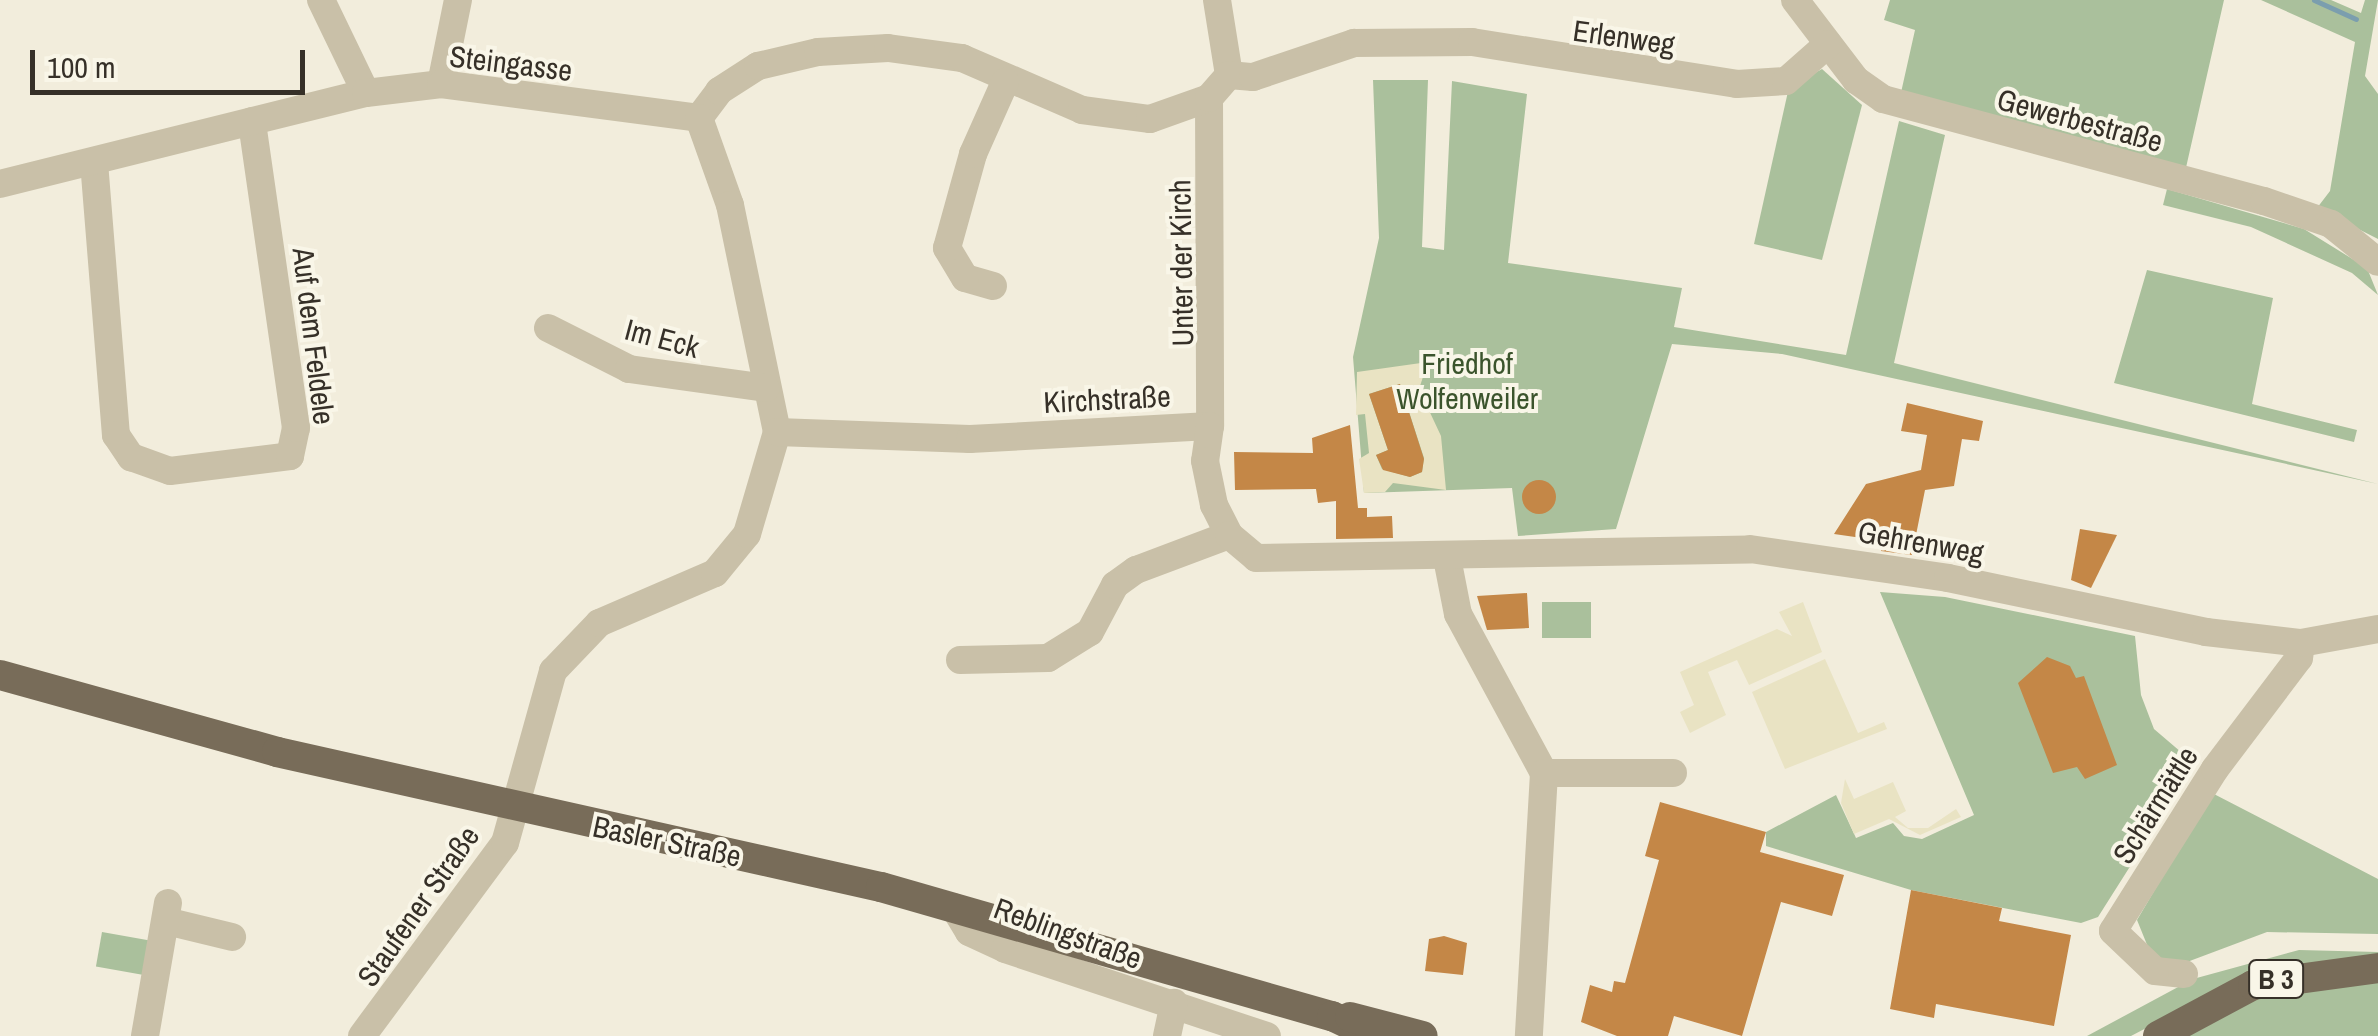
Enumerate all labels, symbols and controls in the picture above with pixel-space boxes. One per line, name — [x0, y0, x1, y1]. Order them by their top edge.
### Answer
street label: Erlenweg — [1571, 12, 1677, 62]
scale bar — [35, 30, 310, 92]
street label: Steingasse — [448, 38, 574, 88]
text: 100 m — [47, 47, 115, 87]
street label: Gewerbestraße — [1993, 81, 2167, 159]
street label: Unter der Kirch — [1162, 179, 1200, 347]
street label: Auf dem Feldele — [285, 246, 343, 426]
street label: Im Eck — [621, 311, 703, 365]
park label: Friedhof Wolfenweiler — [1396, 345, 1538, 416]
street label: Kirchstraße — [1043, 378, 1171, 420]
street label: Gehrenweg — [1855, 513, 1987, 571]
street label: Schärmättle — [2105, 740, 2205, 870]
street label: Basler Straße — [590, 808, 744, 874]
street label: Staufener Straße — [350, 819, 486, 993]
street label: Reblingstraße — [989, 890, 1147, 976]
road number: B 3 — [2246, 956, 2306, 1002]

